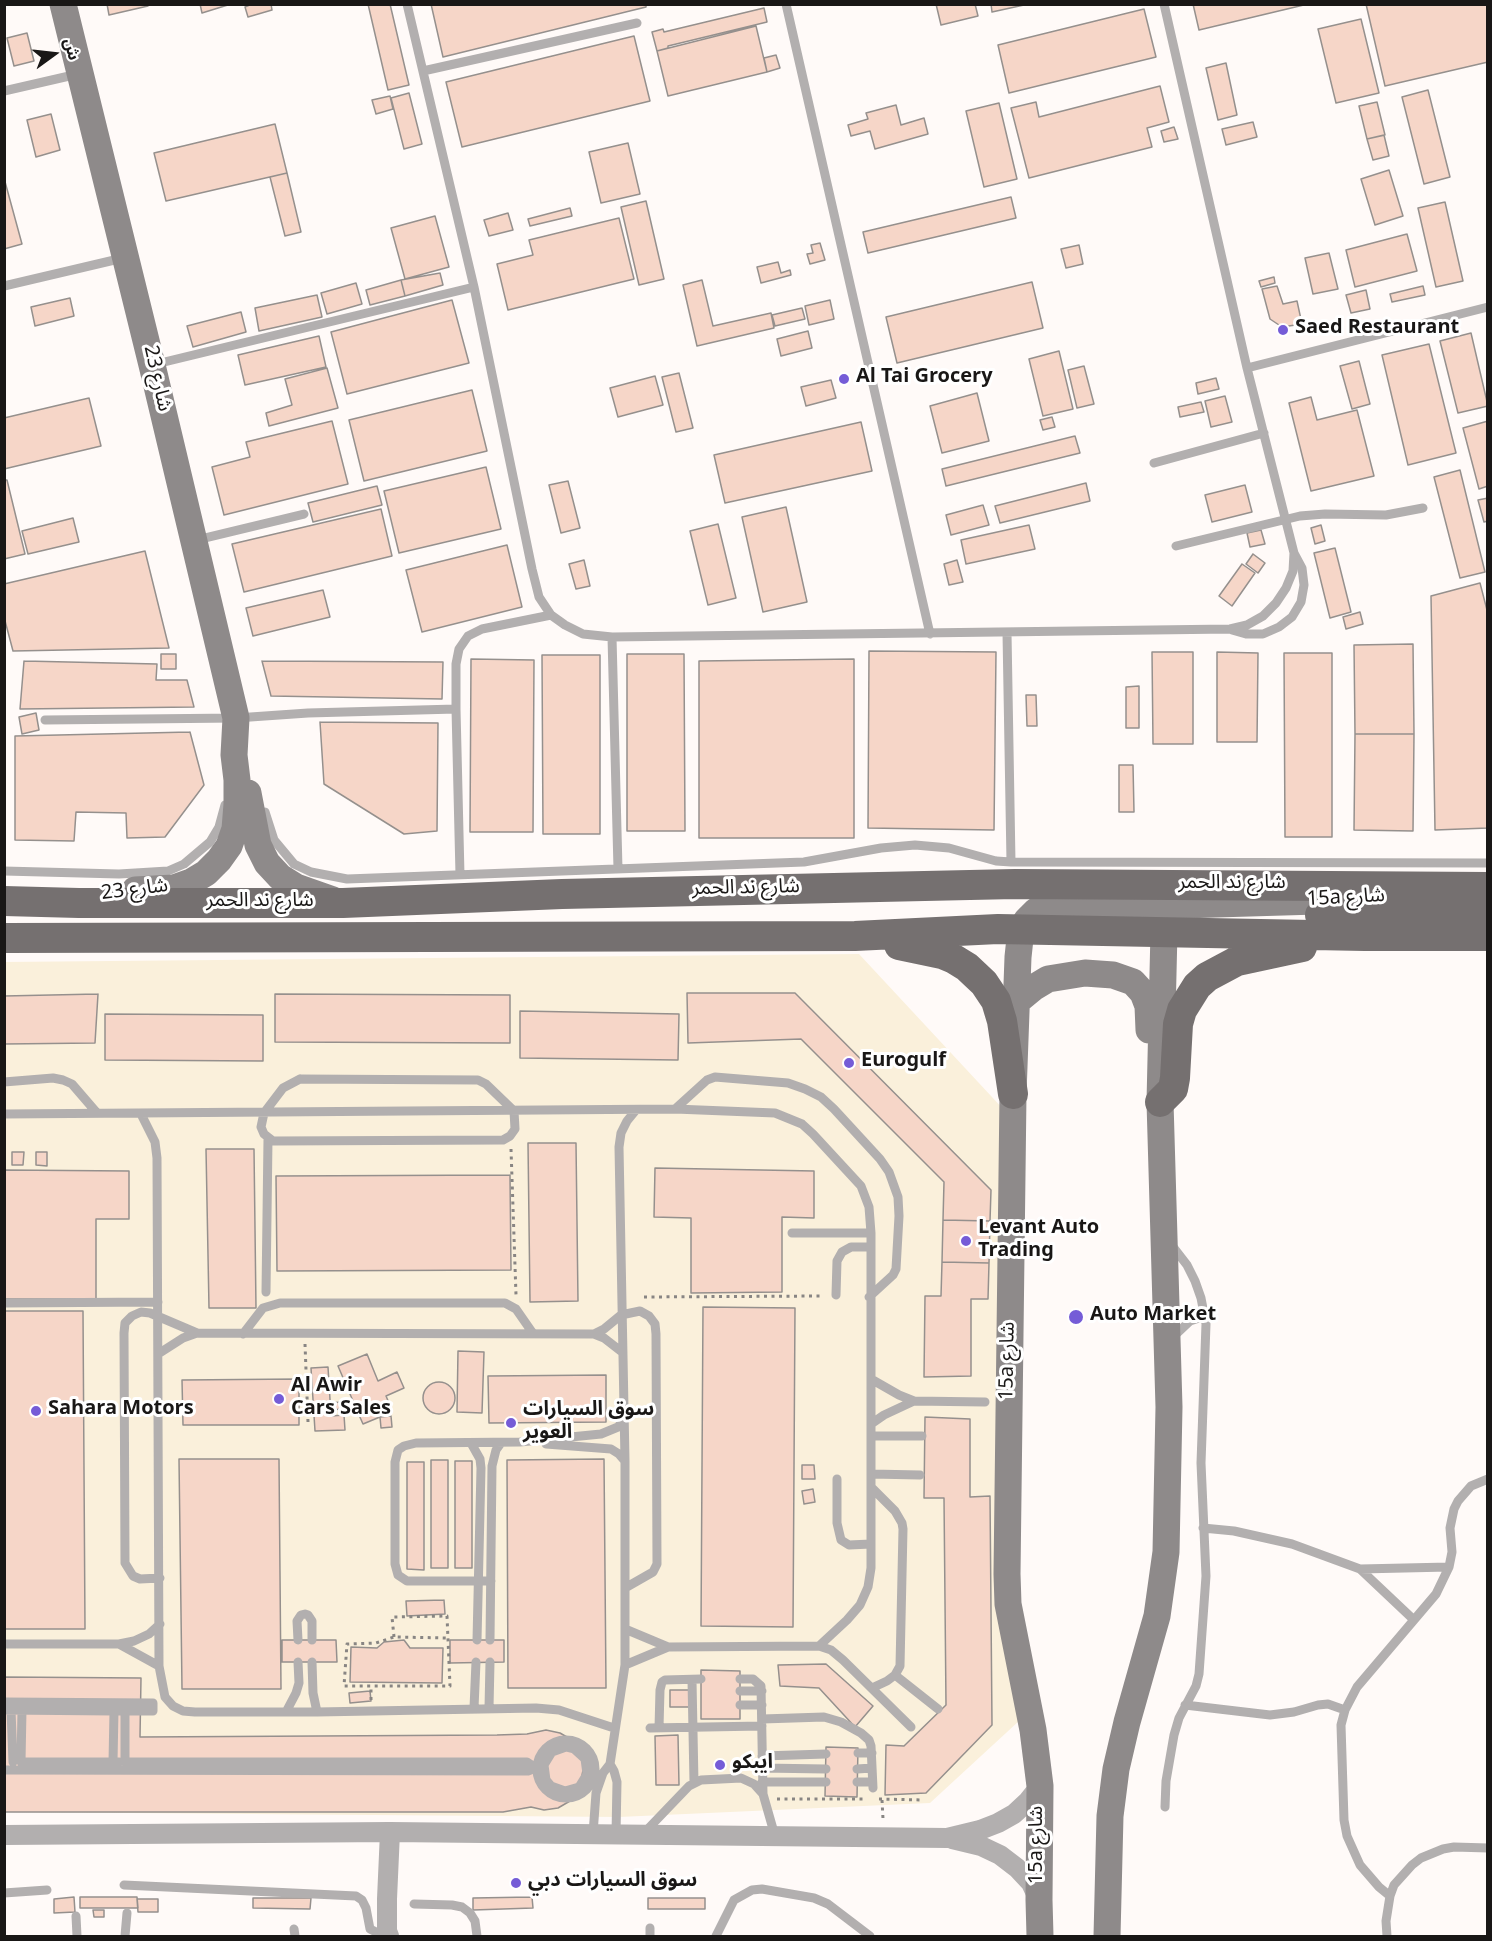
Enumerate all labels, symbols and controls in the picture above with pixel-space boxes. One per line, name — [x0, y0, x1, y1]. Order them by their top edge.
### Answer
north arrow — [24, 24, 84, 84]
text: ش — [52, 34, 91, 64]
place label: Saed Restaurant — [1295, 318, 1459, 342]
marker: Saed Restaurant — [1276, 323, 1290, 337]
street label: شارع 23 — [136, 344, 174, 414]
place label: Al Tai Grocery — [856, 367, 993, 391]
marker: Al Tai Grocery — [837, 372, 851, 386]
street label: شارع ند الحمر — [1178, 873, 1286, 897]
street label: شارع 23 — [100, 876, 170, 908]
street label: شارع ند الحمر — [692, 877, 800, 903]
street label: 15a شارع — [1306, 886, 1386, 914]
street label: شارع ند الحمر — [206, 891, 314, 915]
place label: Eurogulf — [861, 1051, 946, 1075]
marker: Eurogulf — [842, 1056, 856, 1070]
place label: Levant Auto Trading — [978, 1218, 1099, 1265]
marker: Levant Auto Trading — [959, 1234, 973, 1248]
place label: Auto Market — [1090, 1305, 1216, 1329]
marker: Auto Market — [1067, 1308, 1085, 1326]
street label: 15a شارع — [997, 1322, 1023, 1400]
place label: Al Awir Cars Sales — [291, 1376, 391, 1423]
marker: Al Awir Cars Sales — [272, 1392, 286, 1406]
place label: Sahara Motors — [48, 1399, 194, 1423]
place label: سوق السيارات العوير — [523, 1400, 654, 1447]
marker: Sahara Motors — [29, 1404, 43, 1418]
marker: سوق السيارات العوير — [504, 1416, 518, 1430]
place label: ايبكو — [732, 1753, 773, 1777]
marker: ايبكو — [713, 1758, 727, 1772]
street label: 15a شارع — [1027, 1806, 1051, 1884]
place label: سوق السيارات دبي — [528, 1871, 697, 1895]
marker: سوق السيارات دبي — [509, 1876, 523, 1890]

